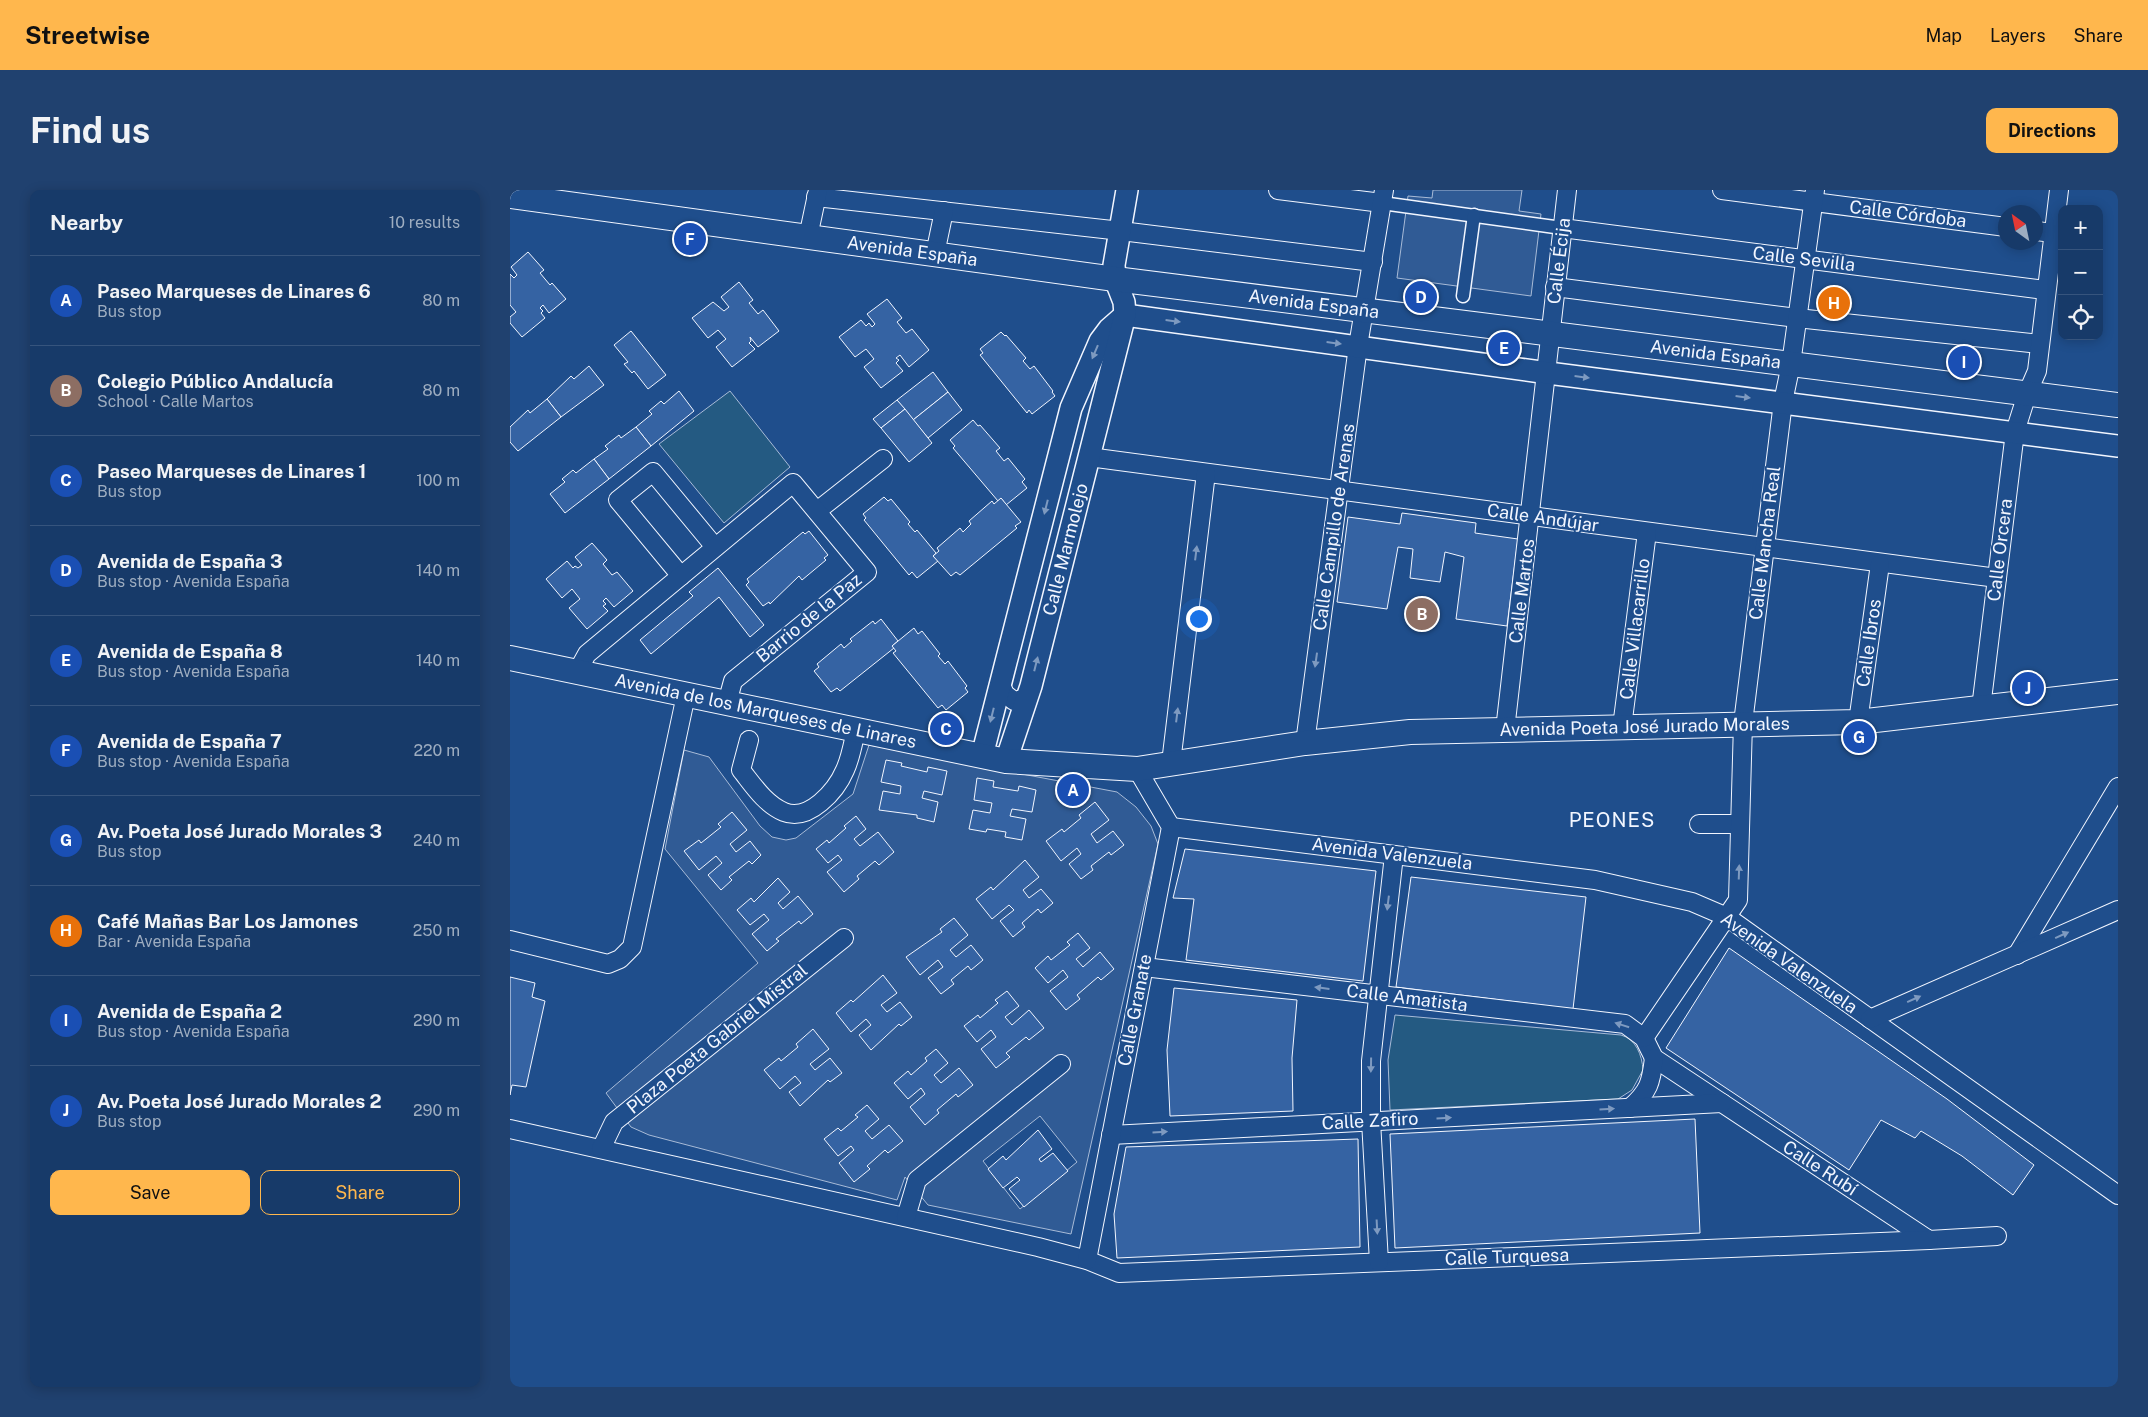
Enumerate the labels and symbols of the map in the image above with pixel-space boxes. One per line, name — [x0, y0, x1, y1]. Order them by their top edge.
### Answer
street label: Calle Córdoba — [1848, 196, 1968, 231]
north arrow — [1998, 205, 2043, 250]
street label: Calle Écija — [1542, 217, 1574, 305]
pin: F — [674, 220, 706, 258]
street label: Avenida España — [846, 231, 979, 270]
street label: Calle Sevilla — [1752, 242, 1857, 275]
pin: D — [1405, 278, 1437, 316]
pin: H — [1818, 284, 1850, 322]
street label: Avenida España — [1247, 285, 1381, 322]
one-way arrow — [1166, 318, 1182, 326]
pin: E — [1488, 329, 1520, 367]
street label: Avenida España — [1649, 335, 1782, 373]
one-way arrow — [1327, 339, 1343, 347]
pin: I — [1948, 343, 1980, 381]
one-way arrow — [1091, 345, 1099, 359]
one-way arrow — [1574, 373, 1590, 381]
one-way arrow — [1736, 393, 1752, 401]
street label: Calle Campillo de Arenas — [1309, 422, 1358, 632]
street label: Calle Mancha Real — [1745, 465, 1784, 621]
street label: Calle Marmolejo — [1038, 481, 1092, 618]
street label: Calle Orcera — [1983, 497, 2016, 603]
one-way arrow — [1042, 499, 1050, 514]
street label: Calle Andújar — [1486, 499, 1600, 536]
street label: Calle Martos — [1505, 537, 1538, 645]
one-way arrow — [1192, 545, 1200, 561]
street label: Calle Villacarrillo — [1615, 557, 1654, 701]
street label: Barrio de la Paz — [752, 569, 866, 667]
pin: B — [1406, 595, 1438, 633]
street label: Calle Ibros — [1852, 597, 1885, 688]
your location — [1186, 606, 1212, 632]
one-way arrow — [1312, 653, 1320, 669]
one-way arrow — [1033, 657, 1041, 672]
street label: Avenida de los Marqueses de Linares — [613, 669, 918, 752]
pin: J — [2012, 669, 2044, 707]
one-way arrow — [1173, 706, 1181, 722]
one-way arrow — [988, 707, 996, 722]
pin: C — [930, 710, 962, 748]
street label: Avenida Poeta José Jurado Morales — [1499, 713, 1790, 740]
pin: G — [1843, 718, 1875, 756]
pin: A — [1057, 771, 1089, 809]
district label: PEONES — [1569, 808, 1655, 832]
street label: Avenida Valenzuela — [1311, 833, 1474, 874]
one-way arrow — [1735, 864, 1743, 880]
one-way arrow — [1384, 895, 1392, 911]
street label: Avenida Valenzuela — [1717, 908, 1862, 1018]
one-way arrow — [2055, 930, 2069, 938]
street label: Calle Granate — [1113, 952, 1156, 1068]
street label: Plaza Poeta Gabriel Mistral — [622, 959, 811, 1118]
street label: Calle Amatista — [1345, 980, 1469, 1015]
one-way arrow — [1314, 984, 1330, 992]
one-way arrow — [1907, 995, 1921, 1003]
one-way arrow — [1614, 1021, 1629, 1029]
one-way arrow — [1367, 1057, 1375, 1073]
one-way arrow — [1599, 1105, 1615, 1113]
street label: Calle Zafiro — [1321, 1107, 1419, 1134]
one-way arrow — [1437, 1113, 1453, 1121]
one-way arrow — [1152, 1128, 1168, 1136]
street label: Calle Rubí — [1779, 1136, 1862, 1200]
one-way arrow — [1374, 1219, 1382, 1235]
street label: Calle Turquesa — [1444, 1244, 1570, 1269]

